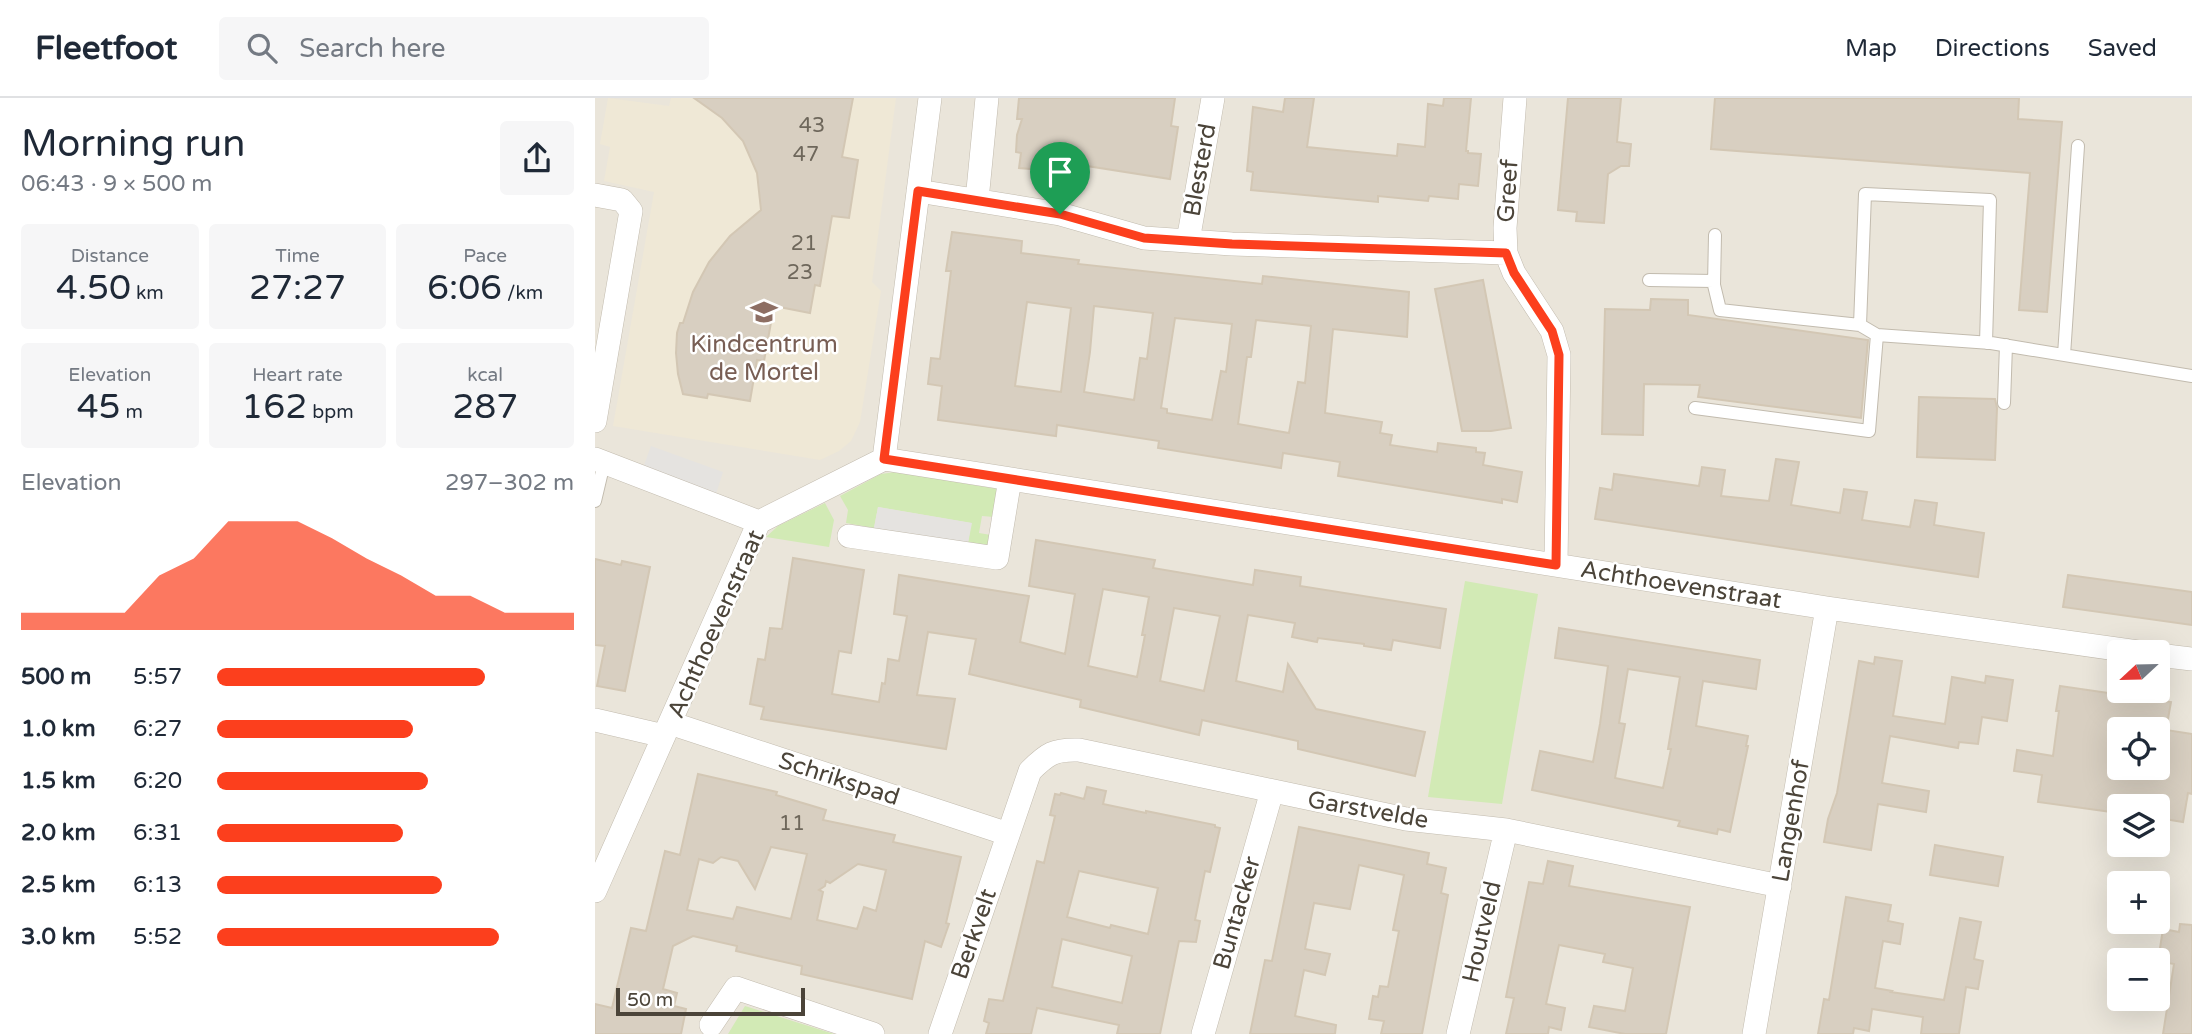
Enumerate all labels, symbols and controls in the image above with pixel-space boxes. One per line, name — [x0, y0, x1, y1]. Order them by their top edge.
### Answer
search box — [219, 17, 709, 80]
text: Fleetfoot — [35, 29, 177, 68]
icon: search — [243, 29, 281, 67]
text: Search here — [299, 33, 445, 64]
text: Map — [1845, 34, 1897, 63]
text: Directions — [1935, 34, 2050, 63]
text: Saved — [2088, 34, 2157, 63]
house number: 43 — [799, 113, 825, 138]
text: Morning run — [21, 121, 245, 167]
button: share — [500, 121, 574, 195]
street label: Blesterd — [1178, 121, 1222, 219]
house number: 47 — [793, 142, 819, 167]
pin — [1030, 142, 1090, 214]
icon: arrive — [1041, 153, 1079, 191]
street label: Greef — [1491, 158, 1525, 224]
text: 06:43 · 9 × 500 m — [21, 170, 212, 198]
house number: 21 — [791, 231, 817, 256]
text: Distance — [71, 245, 149, 267]
text: Time — [275, 245, 320, 267]
text: Pace — [463, 245, 507, 267]
house number: 23 — [787, 260, 813, 285]
text: 4.50 — [56, 267, 131, 309]
text: 27:27 — [249, 267, 346, 309]
text: 6:06 — [427, 267, 502, 309]
text: km — [131, 282, 164, 304]
text: /km — [502, 282, 543, 304]
school or university icon: Kindcentrum de Mortel — [749, 297, 779, 327]
place label: Kindcentrum de Mortel — [690, 330, 838, 387]
text: Elevation — [68, 364, 151, 386]
text: Heart rate — [252, 364, 343, 386]
text: kcal — [467, 364, 503, 386]
text: 45 — [77, 386, 121, 428]
text: 162 — [241, 386, 307, 428]
text: 287 — [452, 386, 518, 428]
text: m — [121, 401, 143, 423]
text: bpm — [307, 401, 354, 423]
text: Elevation — [21, 469, 122, 497]
text: 297–302 m — [445, 469, 574, 497]
street label: Achthoevenstraat — [661, 525, 771, 723]
street label: Achthoevenstraat — [1578, 555, 1784, 615]
north arrow — [2107, 640, 2170, 704]
map controls — [2107, 640, 2170, 1011]
text: 500 m — [21, 663, 91, 691]
text: 5:57 — [133, 663, 182, 691]
text: 1.0 km — [21, 715, 96, 743]
text: 6:27 — [133, 715, 182, 743]
button: locate — [2107, 717, 2170, 780]
street label: Schrikspad — [775, 746, 903, 812]
street label: Langenhof — [1766, 757, 1816, 884]
text: 1.5 km — [21, 767, 96, 795]
text: 6:20 — [133, 767, 182, 795]
street label: Garstvelde — [1305, 785, 1431, 835]
button: layers — [2107, 794, 2170, 857]
house number: 11 — [779, 811, 805, 836]
text: 2.0 km — [21, 819, 96, 847]
text: 6:31 — [133, 819, 182, 847]
street label: Buntacker — [1207, 852, 1267, 973]
text: 2.5 km — [21, 871, 96, 899]
text: 6:13 — [133, 871, 182, 899]
button: + — [2107, 871, 2170, 934]
street label: Houtveld — [1456, 878, 1508, 986]
street label: Berkvelt — [945, 885, 1003, 983]
text: 3.0 km — [21, 923, 96, 951]
text: 5:52 — [133, 923, 182, 951]
button: − — [2107, 948, 2170, 1011]
scale bar — [616, 985, 805, 1017]
text: 50 m — [627, 989, 673, 1011]

